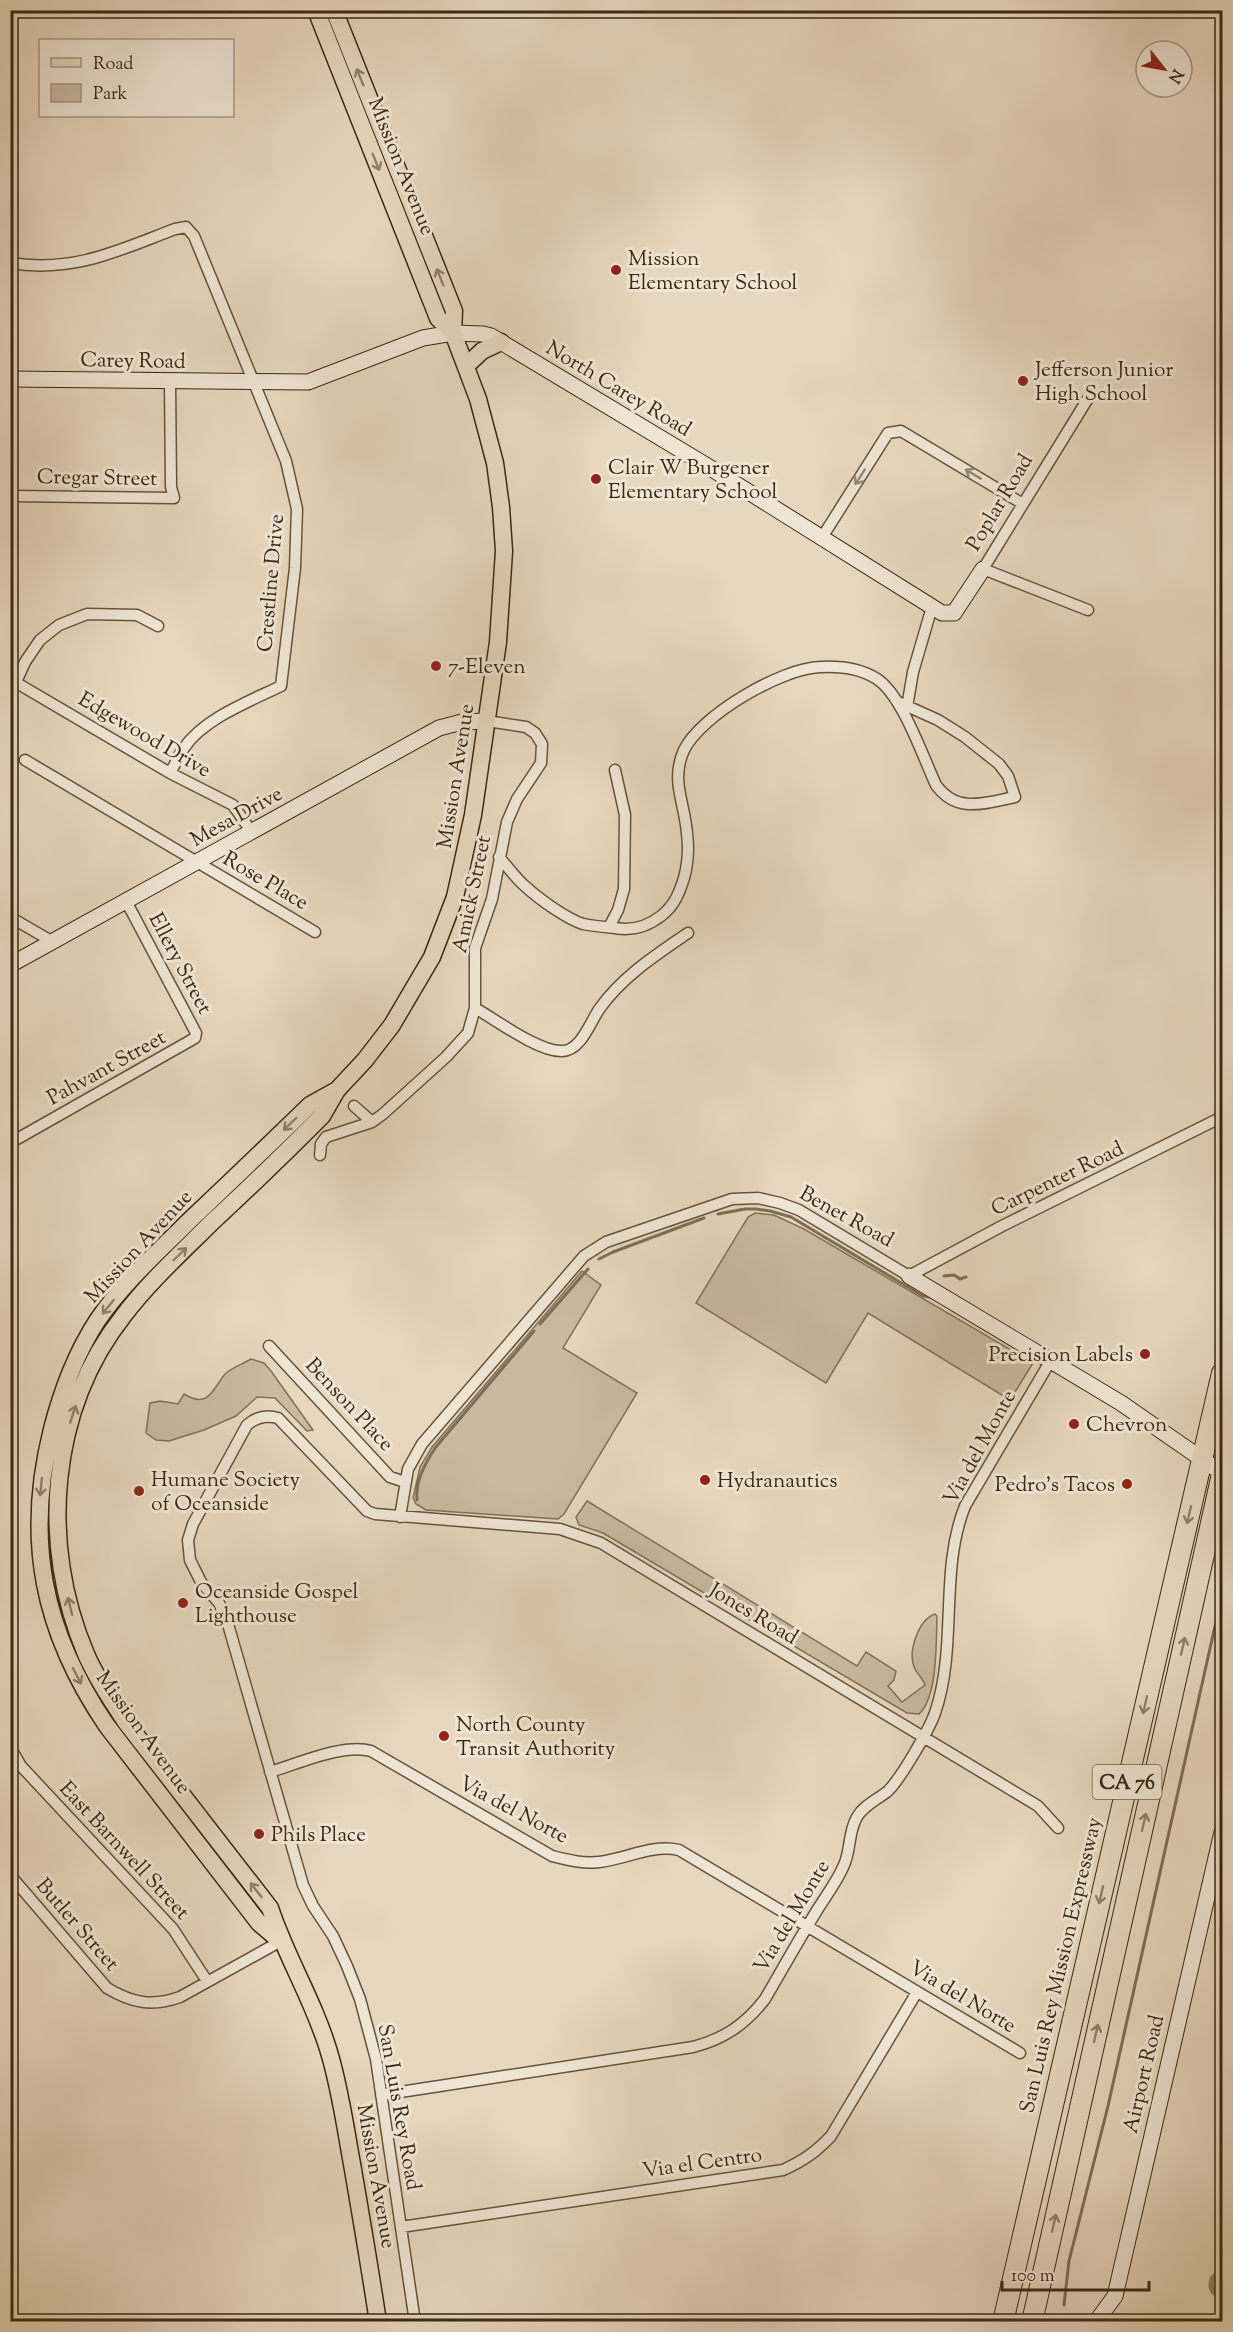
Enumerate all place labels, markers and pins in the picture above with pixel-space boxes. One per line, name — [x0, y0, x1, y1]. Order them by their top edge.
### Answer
place label: Mission Elementary School — [628, 245, 798, 299]
marker: Mission Elementary School — [609, 263, 623, 277]
place label: Jefferson Junior High School — [1034, 356, 1173, 410]
marker: Jefferson Junior High School — [1016, 374, 1030, 388]
place label: Clair W Burgener Elementary School — [608, 454, 778, 508]
marker: Clair W Burgener Elementary School — [589, 472, 603, 486]
place label: 7-Eleven — [448, 653, 526, 683]
marker: 7-Eleven — [429, 659, 443, 673]
place label: Precision Labels — [988, 1341, 1133, 1371]
marker: Precision Labels — [1138, 1347, 1152, 1361]
place label: Chevron — [1086, 1411, 1167, 1441]
marker: Chevron — [1067, 1417, 1081, 1431]
place label: Humane Society of Oceanside — [151, 1466, 300, 1520]
place label: Hydranautics — [717, 1467, 838, 1497]
place label: Pedro's Tacos — [995, 1471, 1115, 1501]
marker: Hydranautics — [698, 1473, 712, 1487]
marker: Pedro's Tacos — [1120, 1477, 1134, 1491]
marker: Humane Society of Oceanside — [132, 1484, 146, 1498]
place label: Oceanside Gospel Lighthouse — [195, 1578, 359, 1632]
marker: Oceanside Gospel Lighthouse — [176, 1596, 190, 1610]
place label: North County Transit Authority — [456, 1711, 616, 1765]
marker: North County Transit Authority — [437, 1729, 451, 1743]
place label: Phils Place — [271, 1821, 366, 1851]
marker: Phils Place — [252, 1827, 266, 1841]

